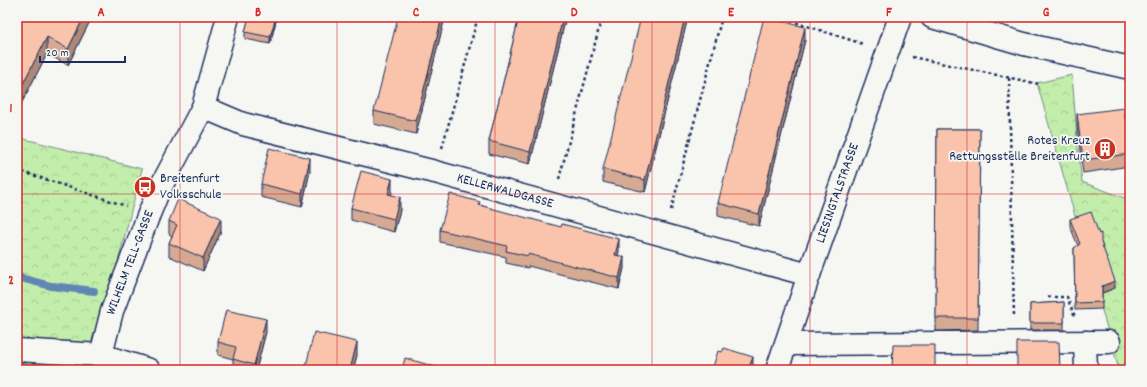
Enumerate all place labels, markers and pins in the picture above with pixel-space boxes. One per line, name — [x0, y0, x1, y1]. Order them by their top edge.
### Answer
place label: Rotes Kreuz Rettungsstelle Breitenfurt — [949, 131, 1091, 167]
building icon: Rotes Kreuz Rettungsstelle Breitenfurt — [1092, 136, 1118, 162]
place label: Breitenfurt Volksschule — [160, 169, 221, 205]
bus stop icon: Breitenfurt Volksschule — [132, 174, 158, 200]

